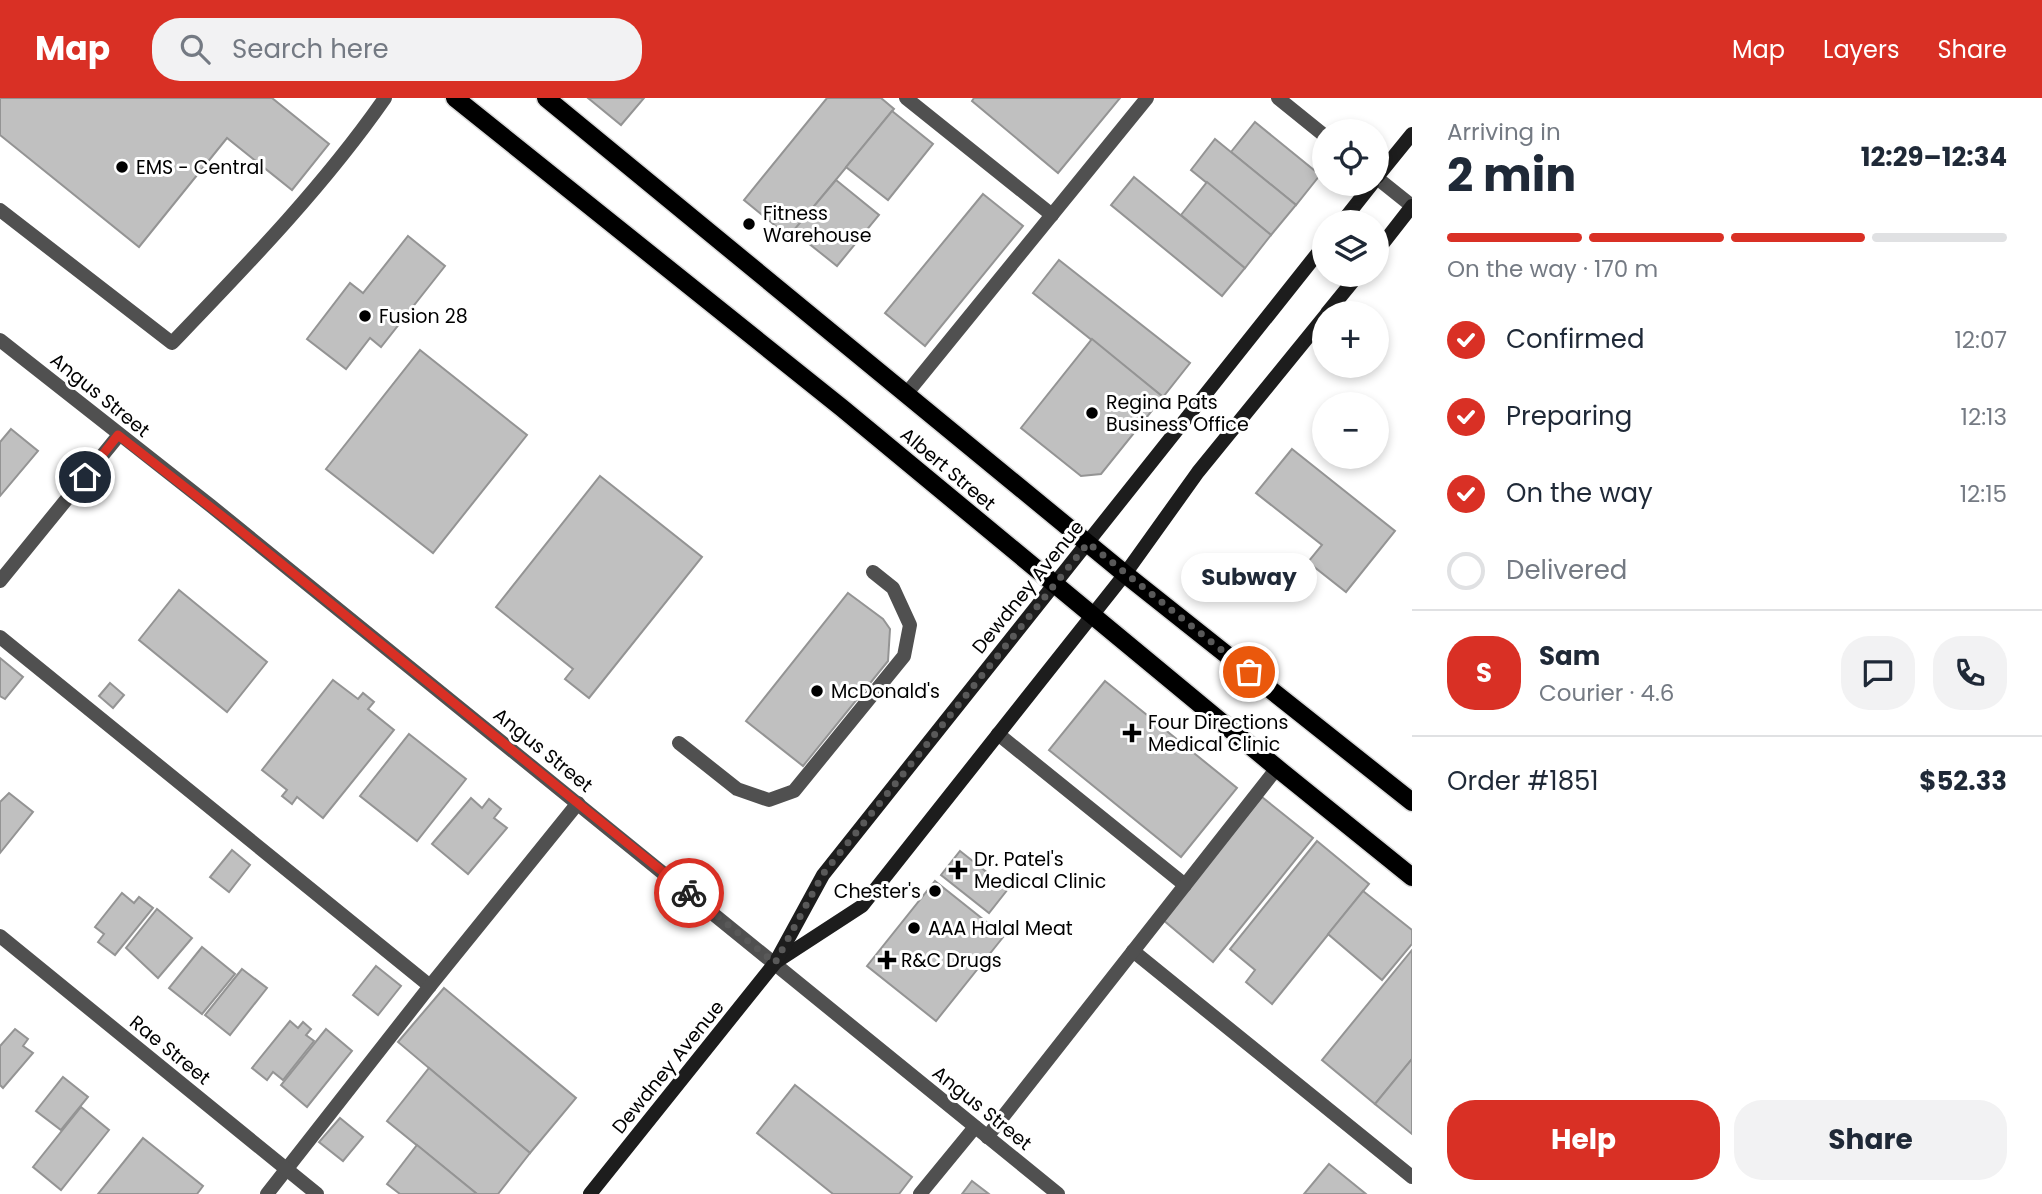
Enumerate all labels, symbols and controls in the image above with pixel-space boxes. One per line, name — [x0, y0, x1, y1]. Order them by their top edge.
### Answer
search box — [152, 18, 642, 81]
text: Map — [35, 25, 110, 72]
icon: search — [176, 30, 214, 68]
text: Search here — [232, 31, 389, 67]
text: Map — [1732, 33, 1785, 66]
text: Layers — [1823, 33, 1899, 66]
text: Share — [1937, 33, 2007, 66]
text: Arriving in — [1447, 116, 1561, 148]
map controls — [1312, 119, 1389, 469]
button: locate — [1312, 119, 1389, 196]
text: 12:29–12:34 — [1861, 139, 2007, 175]
text: 2 min — [1447, 143, 1576, 207]
place label: EMS - Central — [136, 154, 264, 181]
marker: EMS - Central — [114, 159, 130, 175]
place label: Fitness Warehouse — [763, 200, 871, 249]
button: layers — [1312, 210, 1389, 287]
marker: Fitness Warehouse — [741, 216, 757, 232]
text: On the way · 170 m — [1447, 253, 1658, 285]
button: + — [1312, 301, 1389, 378]
place label: Fusion 28 — [379, 303, 468, 330]
marker: Fusion 28 — [357, 308, 373, 324]
icon: check — [1447, 321, 1485, 359]
text: Confirmed — [1506, 321, 1644, 357]
text: 12:07 — [1955, 324, 2007, 356]
street label: Angus Street — [45, 347, 155, 443]
place label: Regina Pats Business Office — [1106, 389, 1249, 438]
button: − — [1312, 392, 1389, 469]
icon: check — [1447, 398, 1485, 436]
text: Preparing — [1506, 398, 1632, 434]
text: 12:13 — [1961, 401, 2007, 433]
marker: Regina Pats Business Office — [1084, 405, 1100, 421]
street label: Albert Street — [895, 421, 1001, 517]
pin — [55, 447, 115, 507]
icon: home — [66, 458, 104, 496]
icon: check — [1447, 475, 1485, 513]
text: On the way — [1506, 475, 1653, 511]
text: 12:15 — [1960, 478, 2007, 510]
street label: Dewdney Avenue — [966, 515, 1090, 659]
text: Delivered — [1506, 552, 1627, 588]
callout: Subway — [1181, 553, 1317, 602]
text: Subway — [1201, 561, 1297, 593]
button: chat — [1841, 636, 1915, 710]
button: phone — [1933, 636, 2007, 710]
text: Sam — [1539, 638, 1600, 674]
pin — [1219, 642, 1279, 702]
icon: bag — [1230, 653, 1268, 691]
text: S — [1476, 655, 1492, 691]
text: Courier · 4.6 — [1539, 677, 1674, 709]
place label: McDonald's — [831, 678, 940, 705]
marker: McDonald's — [809, 683, 825, 699]
street label: Angus Street — [488, 702, 598, 798]
place label: Four Directions Medical Clinic — [1148, 709, 1288, 758]
marker: Four Directions Medical Clinic — [1122, 723, 1142, 743]
text: Order #1851 — [1447, 763, 1599, 799]
text: $52.33 — [1919, 763, 2007, 799]
place label: Dr. Patel's Medical Clinic — [974, 846, 1106, 895]
courier — [654, 858, 724, 928]
marker: Dr. Patel's Medical Clinic — [948, 860, 968, 880]
icon: bike — [670, 874, 708, 912]
place label: Chester's — [834, 878, 921, 905]
marker: Chester's — [927, 883, 943, 899]
place label: AAA Halal Meat — [928, 915, 1073, 942]
marker: AAA Halal Meat — [906, 920, 922, 936]
place label: R&C Drugs — [901, 947, 1002, 974]
marker: R&C Drugs — [879, 952, 895, 968]
street label: Dewdney Avenue — [606, 995, 730, 1139]
street label: Rae Street — [124, 1009, 216, 1091]
street label: Angus Street — [927, 1060, 1037, 1156]
button: Help — [1447, 1100, 1720, 1180]
button: Share — [1734, 1100, 2007, 1180]

